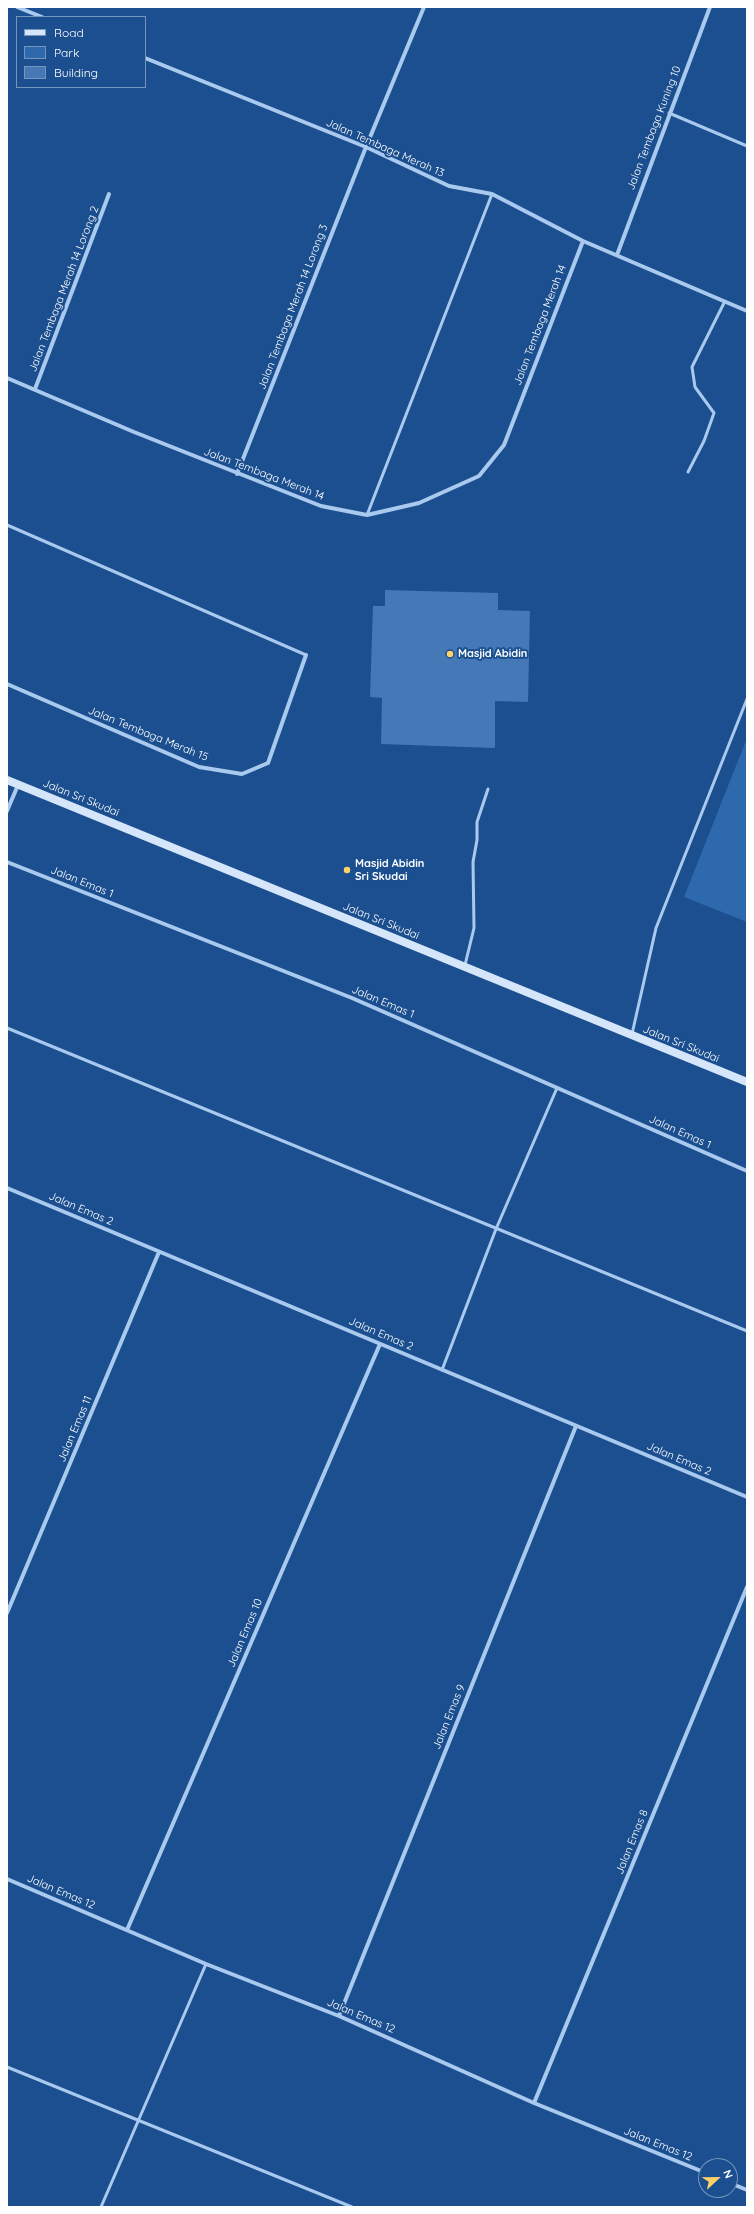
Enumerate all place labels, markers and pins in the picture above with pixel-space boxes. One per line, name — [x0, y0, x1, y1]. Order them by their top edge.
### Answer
place label: Masjid Abidin — [458, 647, 527, 661]
marker: Masjid Abidin — [445, 649, 455, 659]
place label: Masjid Abidin Sri Skudai — [355, 857, 424, 883]
marker: Masjid Abidin Sri Skudai — [342, 865, 352, 875]

